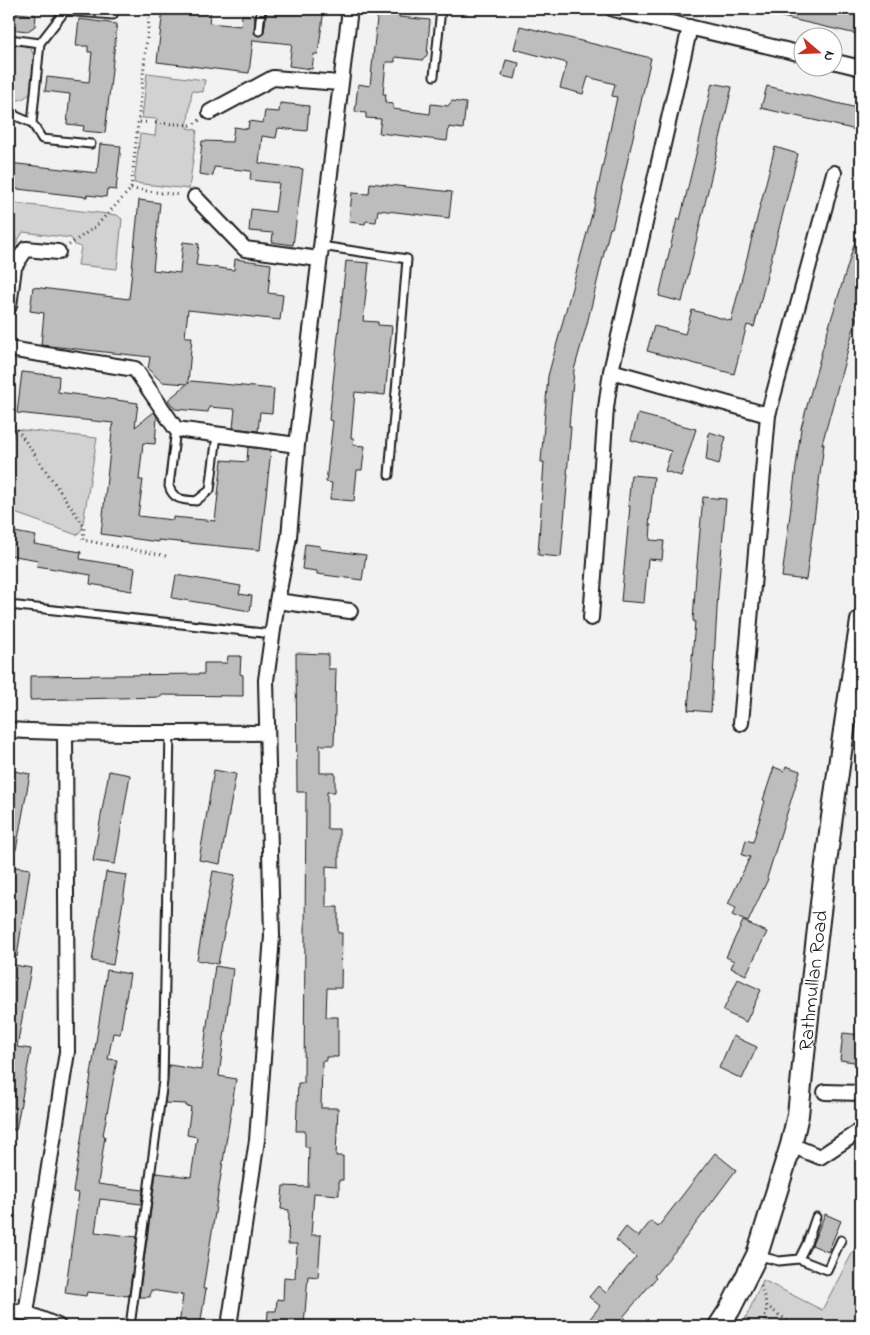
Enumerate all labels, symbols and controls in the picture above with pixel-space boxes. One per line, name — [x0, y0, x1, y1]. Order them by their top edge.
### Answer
north arrow — [792, 28, 842, 78]
text: N — [817, 48, 840, 64]
street label: Rathmullan Road — [793, 909, 837, 1052]

